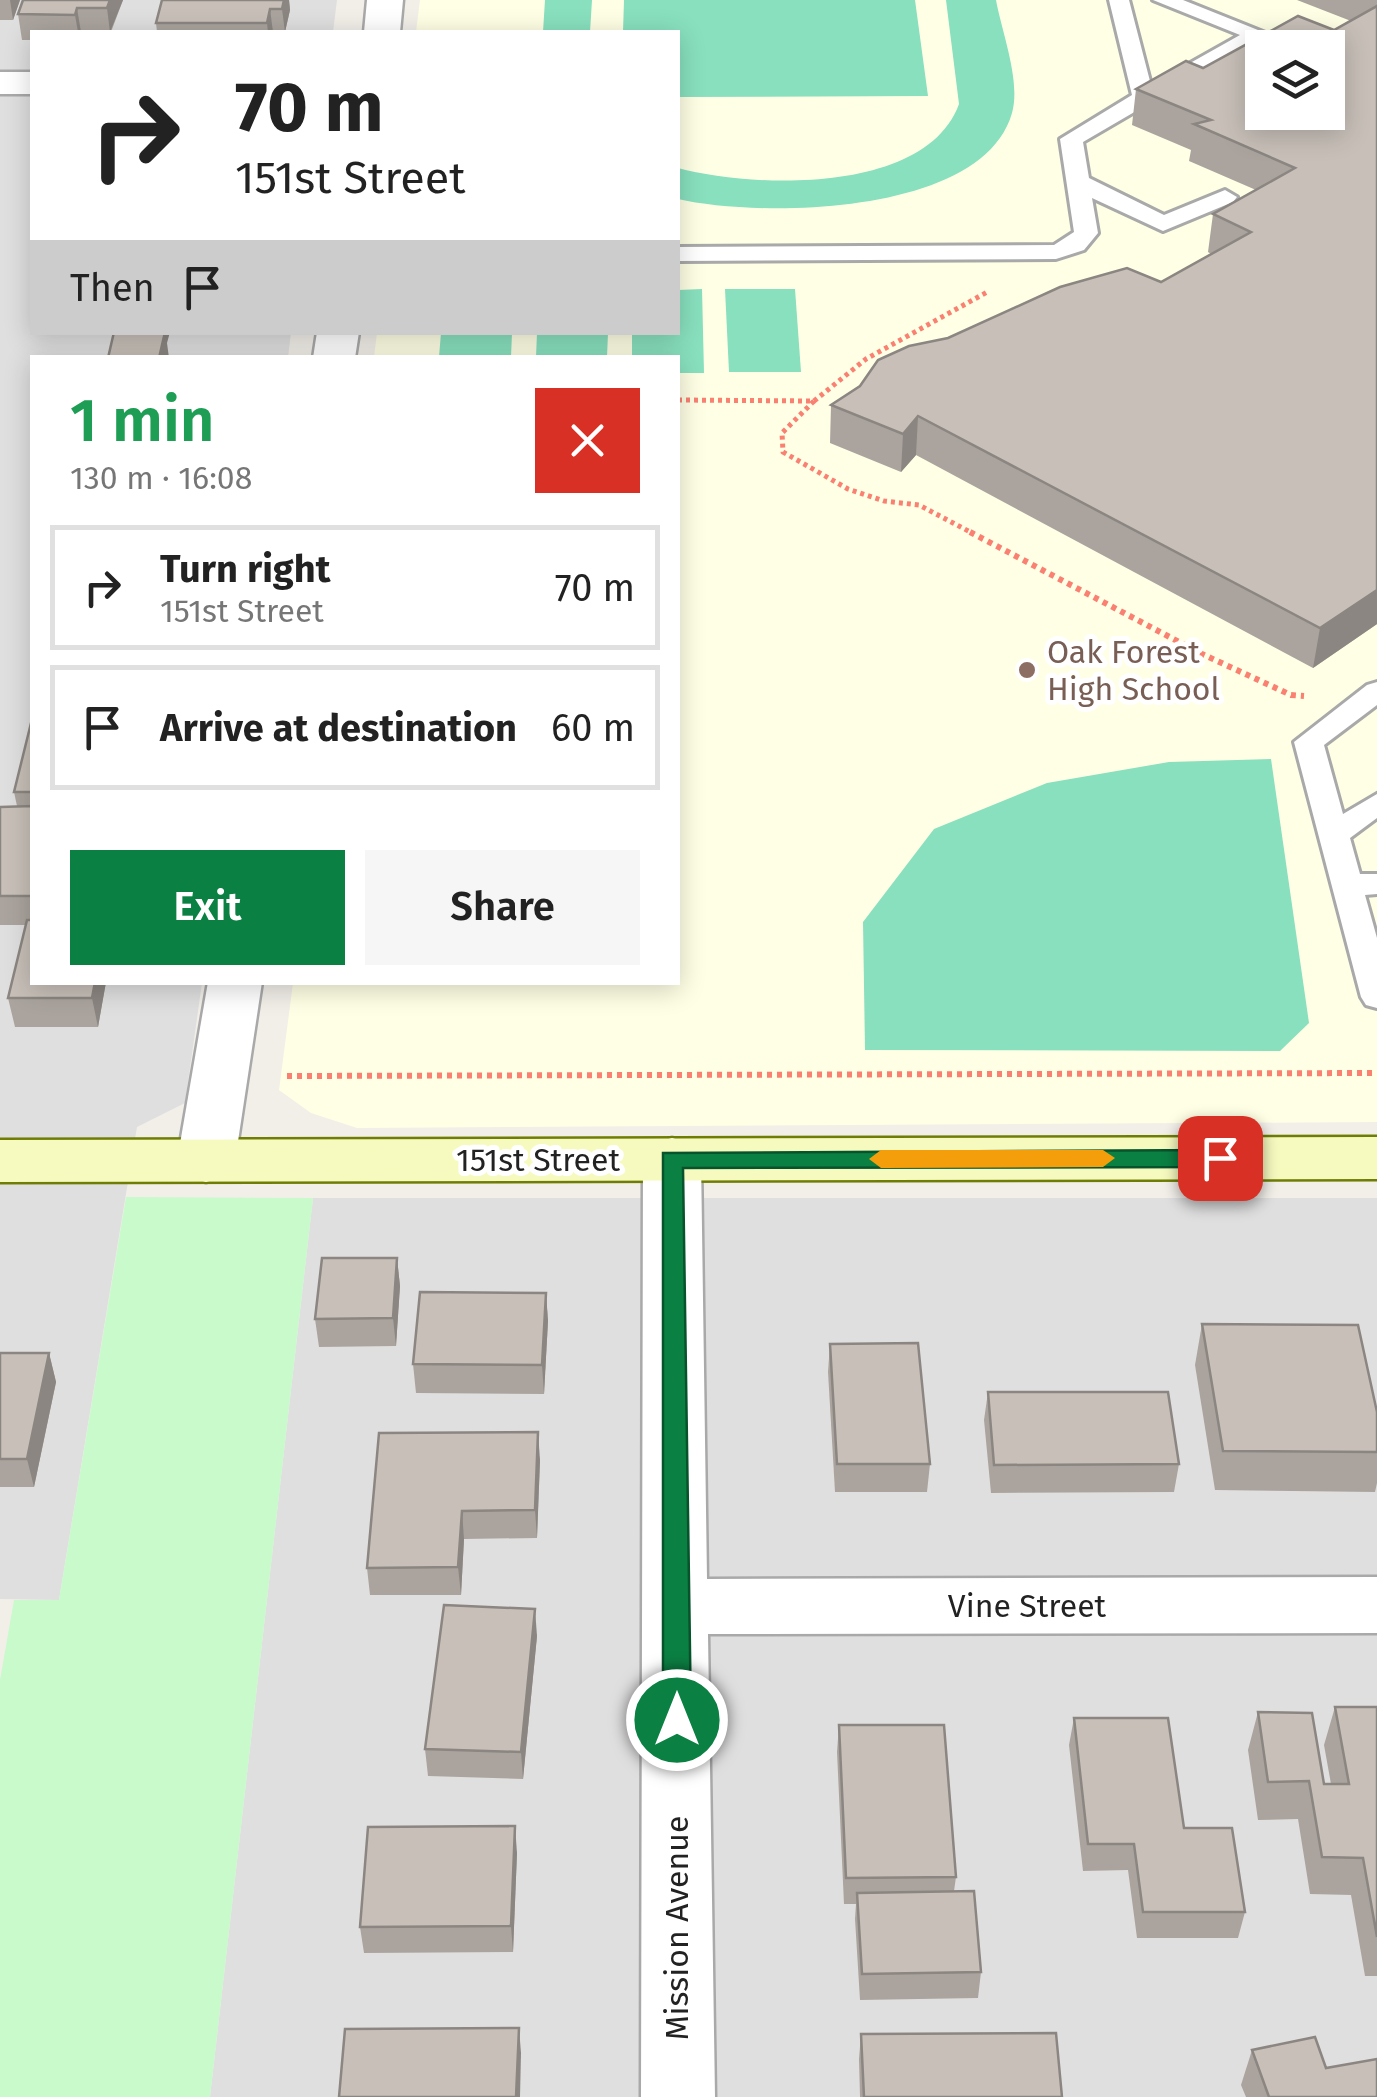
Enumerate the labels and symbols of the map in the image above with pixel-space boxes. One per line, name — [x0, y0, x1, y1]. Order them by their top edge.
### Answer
place label: Oak Forest High School — [1047, 633, 1220, 708]
marker: Oak Forest High School — [1016, 659, 1038, 681]
pin — [1178, 1116, 1263, 1201]
street label: 151st Street — [456, 1141, 620, 1179]
street label: Vine Street — [948, 1587, 1107, 1625]
position arrow — [625, 1668, 729, 1772]
street label: Mission Avenue — [658, 1816, 696, 2040]

